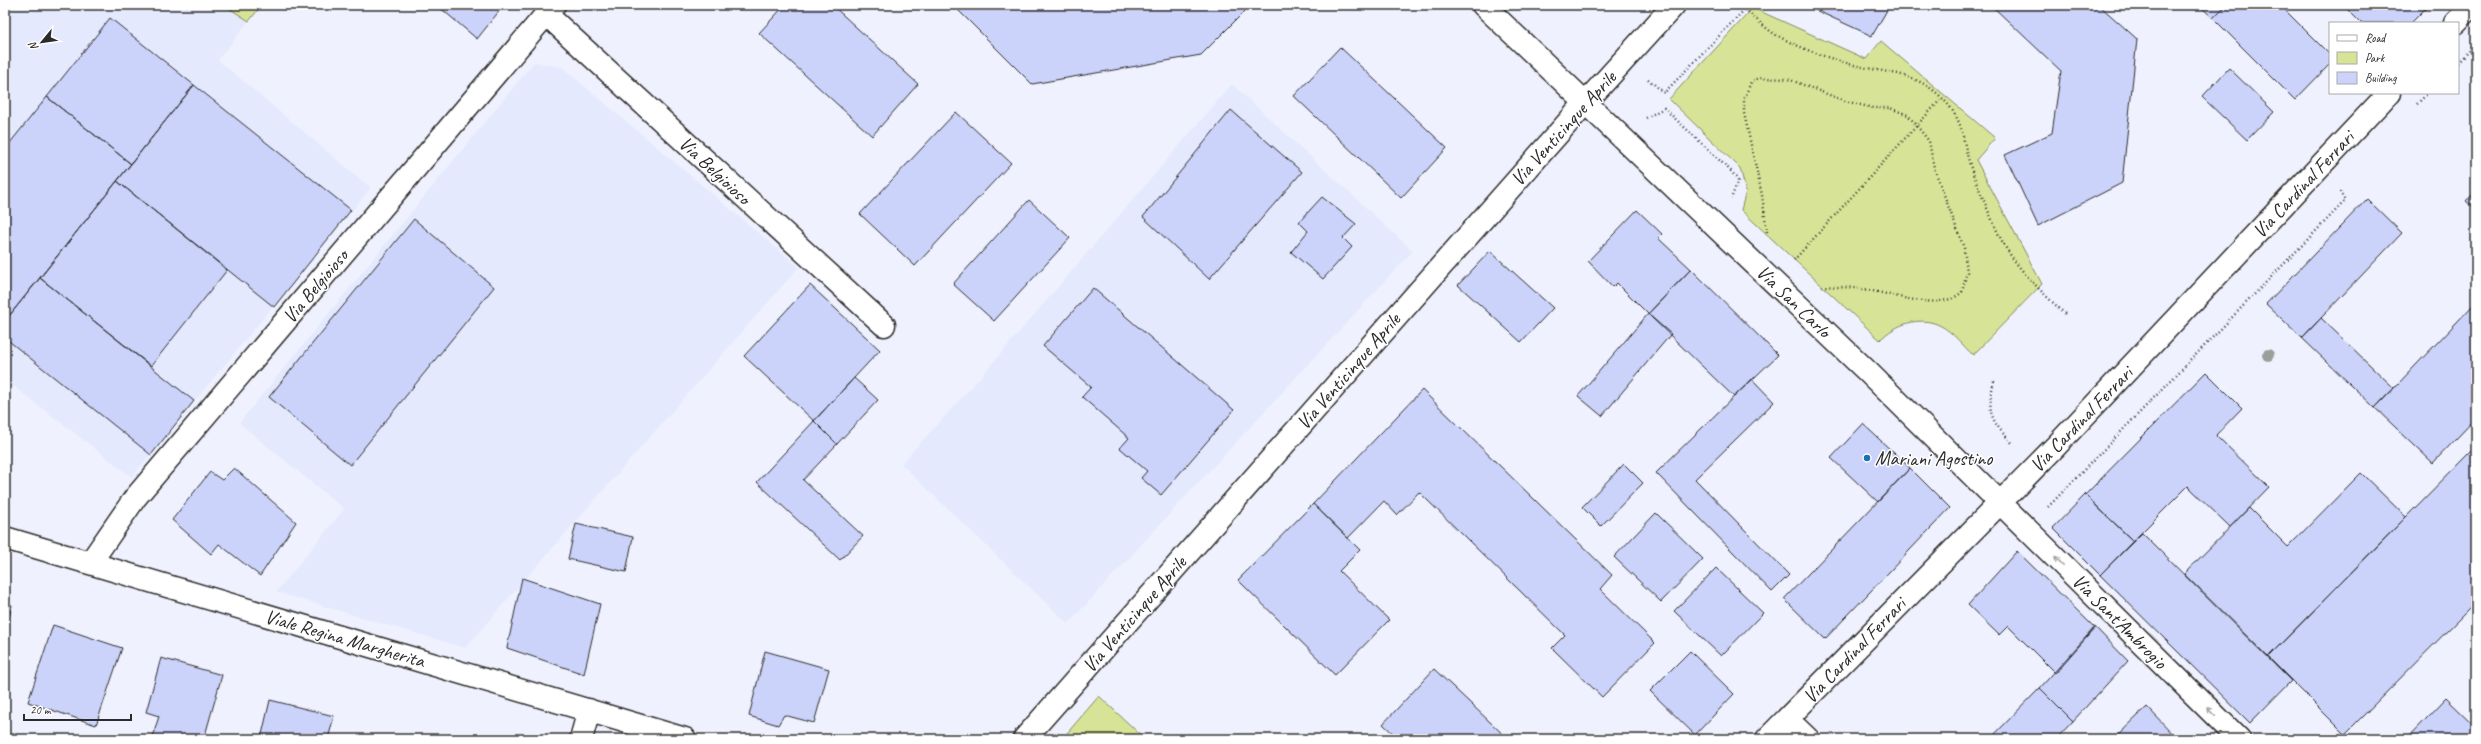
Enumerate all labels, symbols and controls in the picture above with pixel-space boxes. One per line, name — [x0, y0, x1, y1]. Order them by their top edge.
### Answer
north arrow — [22, 22, 62, 62]
legend — [2329, 22, 2459, 94]
text: Road — [2365, 30, 2387, 46]
text: N — [24, 39, 41, 53]
text: Park — [2365, 50, 2386, 66]
street label: Via Venticinque Aprile — [1505, 64, 1623, 191]
text: Building — [2365, 70, 2397, 86]
street label: Via Cardinal Ferrari — [2247, 124, 2361, 243]
street label: Via Belgioioso — [674, 131, 757, 211]
street label: Via Belgioioso — [277, 243, 355, 328]
street label: Via San Carlo — [1751, 260, 1838, 344]
street label: Via Venticinque Aprile — [1291, 307, 1407, 435]
street label: Via Cardinal Ferrari — [2024, 359, 2140, 478]
place label: Mariani Agostino — [1875, 446, 1993, 471]
marker: Mariani Agostino — [1862, 453, 1872, 463]
street label: Via Venticinque Aprile — [1077, 550, 1193, 678]
one-way arrow — [2054, 556, 2064, 566]
street label: Via Sant'Ambrogio — [2067, 569, 2173, 675]
street label: Via Cardinal Ferrari — [1797, 590, 1913, 709]
street label: Viale Regina Margherita — [262, 604, 429, 674]
scale bar — [24, 696, 131, 722]
text: 20 m — [30, 702, 52, 718]
one-way arrow — [2206, 707, 2216, 716]

